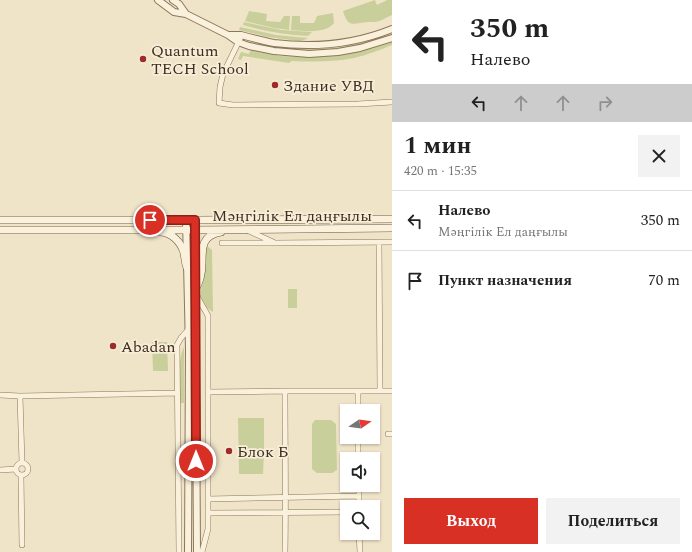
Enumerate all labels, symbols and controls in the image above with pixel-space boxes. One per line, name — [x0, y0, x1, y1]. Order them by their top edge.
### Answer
text: 350 m — [470, 7, 549, 50]
icon: left — [404, 16, 456, 68]
place label: Quantum TECH School — [151, 39, 249, 81]
text: Налево — [470, 46, 530, 73]
marker: Quantum TECH School — [138, 54, 148, 64]
place label: Здание УВД — [283, 74, 374, 98]
marker: Здание УВД — [270, 80, 280, 90]
icon: left — [468, 92, 490, 114]
icon: ahead — [510, 92, 532, 114]
icon: ahead — [552, 92, 574, 114]
icon: right — [594, 92, 616, 114]
text: 1 мин — [404, 128, 472, 164]
button: close — [638, 135, 680, 177]
text: 420 m · 15:35 — [404, 161, 477, 181]
text: Налево — [438, 199, 491, 222]
pin — [133, 203, 167, 237]
street label: Мәңгілік Ел даңғылы — [212, 204, 372, 228]
icon: arrive — [139, 209, 161, 231]
text: 350 m — [641, 209, 680, 232]
icon: left — [404, 210, 426, 232]
text: Мәңгілік Ел даңғылы — [438, 222, 568, 242]
text: Пункт назначения — [438, 269, 572, 292]
text: 70 m — [648, 269, 680, 292]
icon: arrive — [404, 270, 426, 292]
place label: Abadan — [121, 335, 176, 359]
marker: Abadan — [108, 341, 118, 351]
north arrow — [340, 404, 380, 444]
map controls — [340, 404, 380, 540]
position arrow — [175, 440, 217, 482]
place label: Блок Б — [237, 440, 289, 464]
marker: Блок Б — [224, 446, 234, 456]
button: sound — [340, 452, 380, 492]
button: Выход — [404, 498, 538, 544]
button: Поделиться — [546, 498, 680, 544]
button: search — [340, 500, 380, 540]

